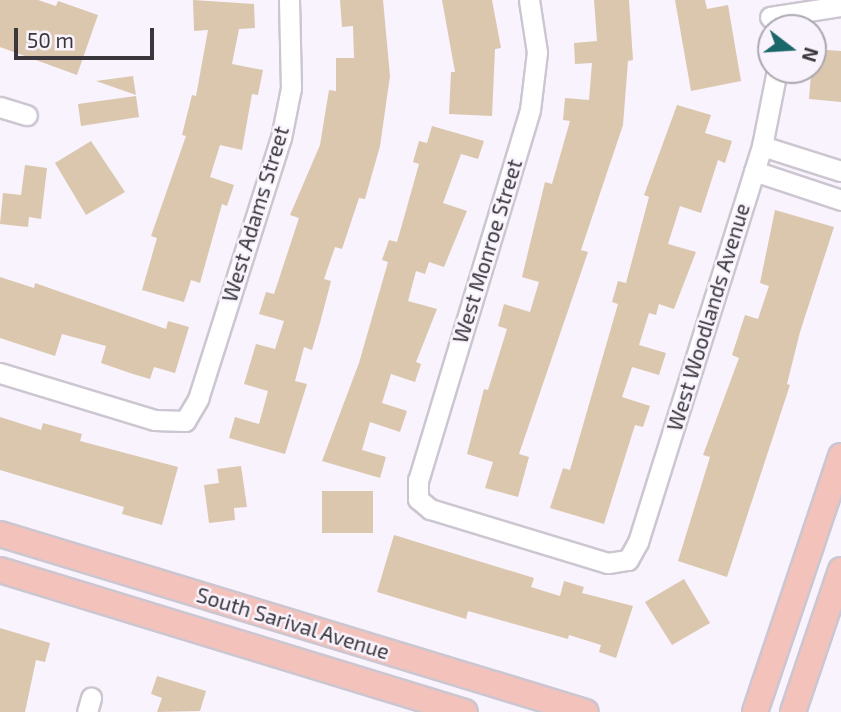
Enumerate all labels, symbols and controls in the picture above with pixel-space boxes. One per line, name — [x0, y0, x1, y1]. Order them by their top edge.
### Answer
scale bar — [18, 14, 158, 58]
north arrow — [757, 14, 827, 84]
text: 50 m — [27, 27, 74, 52]
text: N — [798, 45, 824, 65]
street label: West Adams Street — [216, 123, 294, 305]
street label: West Monroe Street — [447, 156, 527, 346]
street label: West Woodlands Avenue — [661, 200, 755, 434]
street label: South Sarival Avenue — [193, 582, 393, 664]

